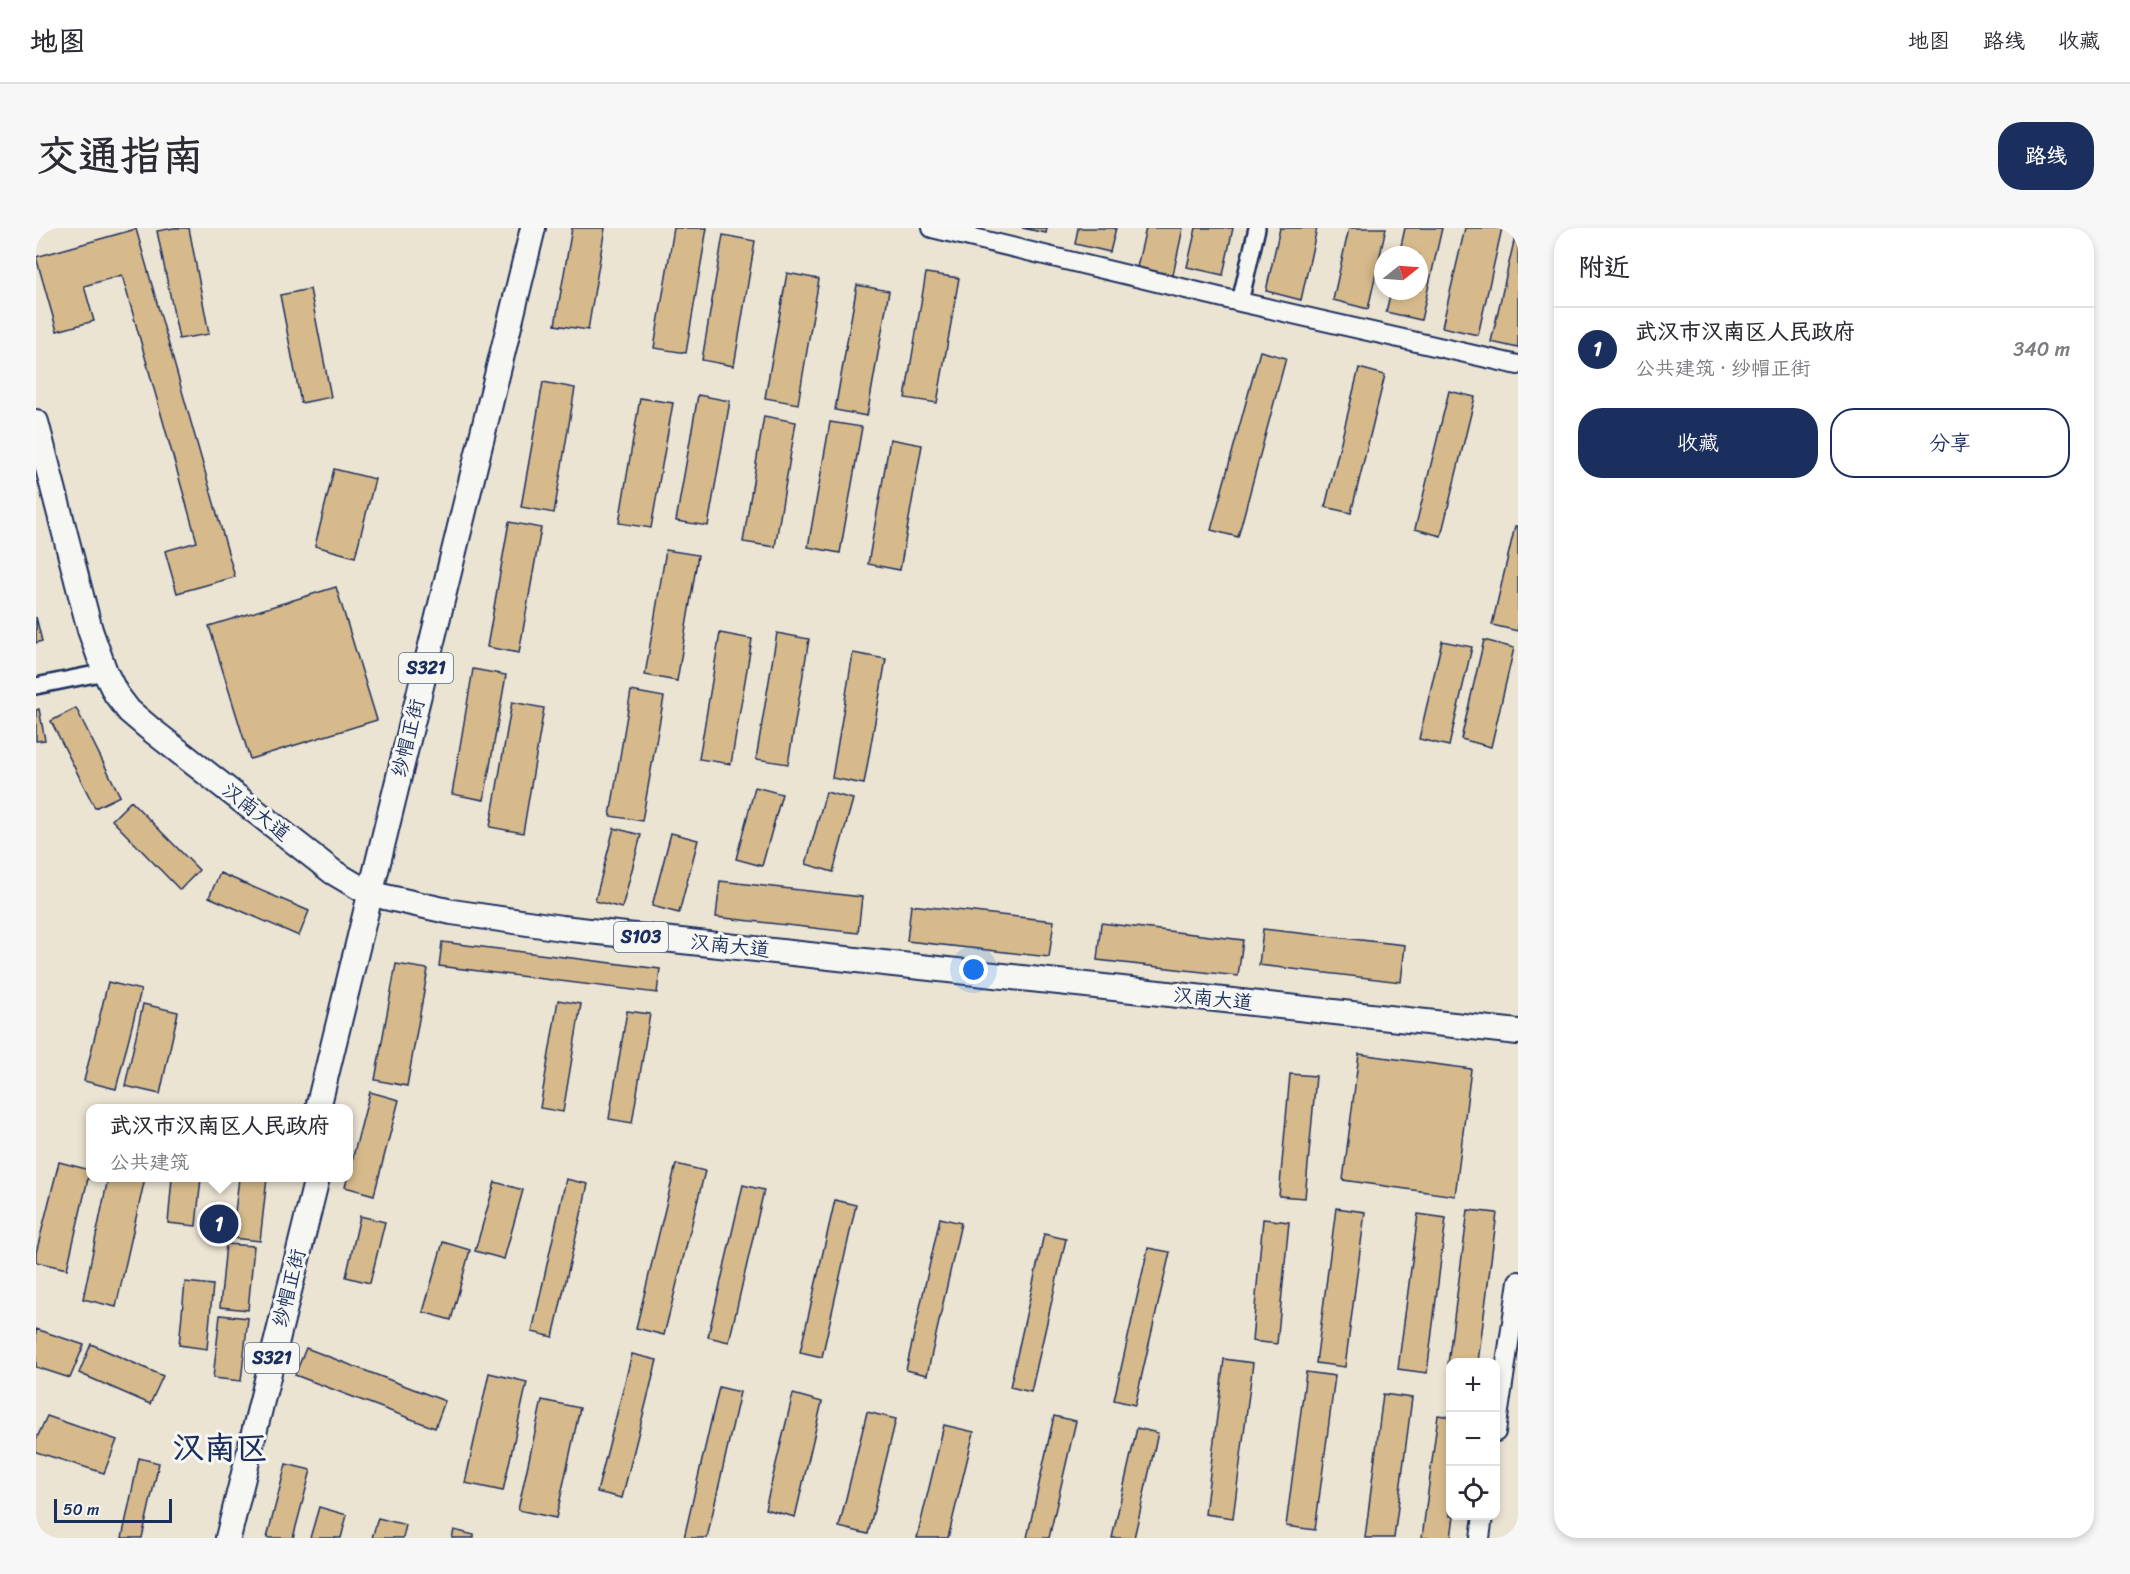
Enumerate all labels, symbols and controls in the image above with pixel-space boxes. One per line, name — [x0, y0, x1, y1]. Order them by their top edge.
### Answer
text: 地图 — [30, 17, 86, 66]
text: 地图 — [1908, 22, 1950, 60]
text: 路线 — [1983, 22, 2025, 60]
text: 收藏 — [2058, 22, 2100, 60]
text: 交通指南 — [36, 119, 204, 193]
button: 路线 — [1998, 122, 2094, 190]
text: 附近 — [1578, 244, 1630, 290]
north arrow — [1374, 246, 1428, 300]
text: 武汉市汉南区人民政府 — [1635, 312, 1855, 351]
text: 1 — [1593, 332, 1602, 367]
text: 340 m — [2013, 332, 2070, 367]
text: 公共建筑 · 纱帽正街 — [1635, 351, 1811, 386]
button: 收藏 — [1578, 408, 1818, 478]
button: 分享 — [1830, 408, 2070, 478]
road number: S321 — [399, 653, 453, 683]
street label: 纱帽正街 — [381, 695, 435, 781]
street label: 汉南大道 — [214, 774, 298, 850]
road number: S103 — [614, 922, 668, 952]
street label: 汉南大道 — [688, 924, 772, 968]
your location — [959, 955, 988, 984]
street label: 汉南大道 — [1171, 977, 1255, 1021]
popup — [86, 1104, 353, 1182]
text: 武汉市汉南区人民政府 — [109, 1106, 330, 1145]
text: 公共建筑 — [109, 1145, 189, 1180]
pin: 1 — [200, 1202, 238, 1246]
street label: 纱帽正街 — [262, 1245, 316, 1331]
road number: S321 — [245, 1343, 299, 1373]
map controls — [1446, 1358, 1500, 1520]
button: + — [1446, 1358, 1500, 1412]
button: − — [1446, 1412, 1500, 1466]
district label: 汉南区 — [172, 1420, 268, 1477]
button: locate — [1446, 1466, 1500, 1520]
text: 50 m — [63, 1495, 99, 1524]
scale bar — [54, 1496, 172, 1524]

